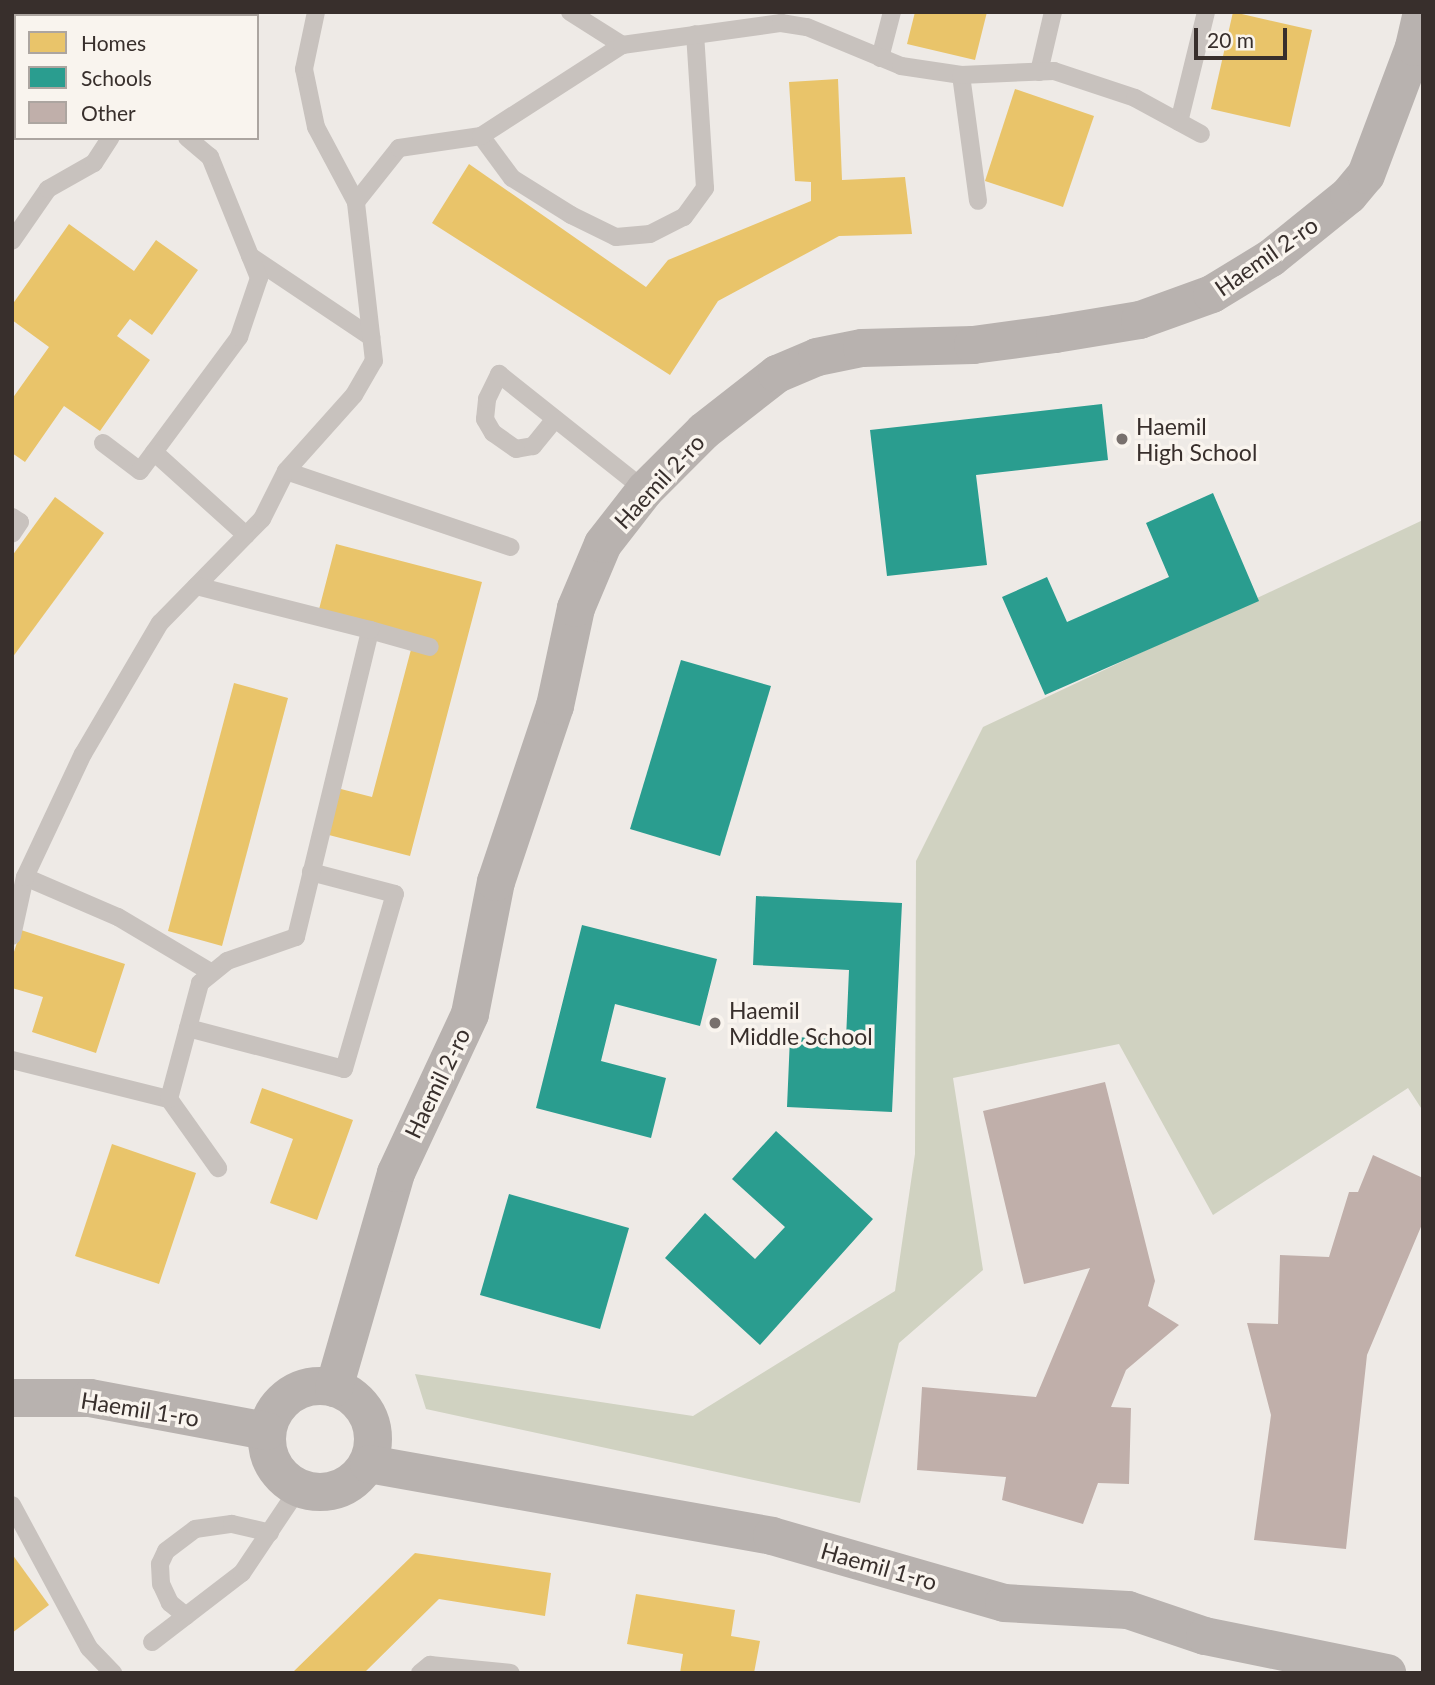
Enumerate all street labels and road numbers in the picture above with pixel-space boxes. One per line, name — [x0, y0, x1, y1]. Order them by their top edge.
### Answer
street label: Haemil 2-ro — [1209, 210, 1323, 302]
street label: Haemil 2-ro — [608, 428, 710, 534]
street label: Haemil 2-ro — [398, 1023, 476, 1143]
street label: Haemil 1-ro — [79, 1386, 201, 1432]
street label: Haemil 1-ro — [818, 1536, 940, 1596]

